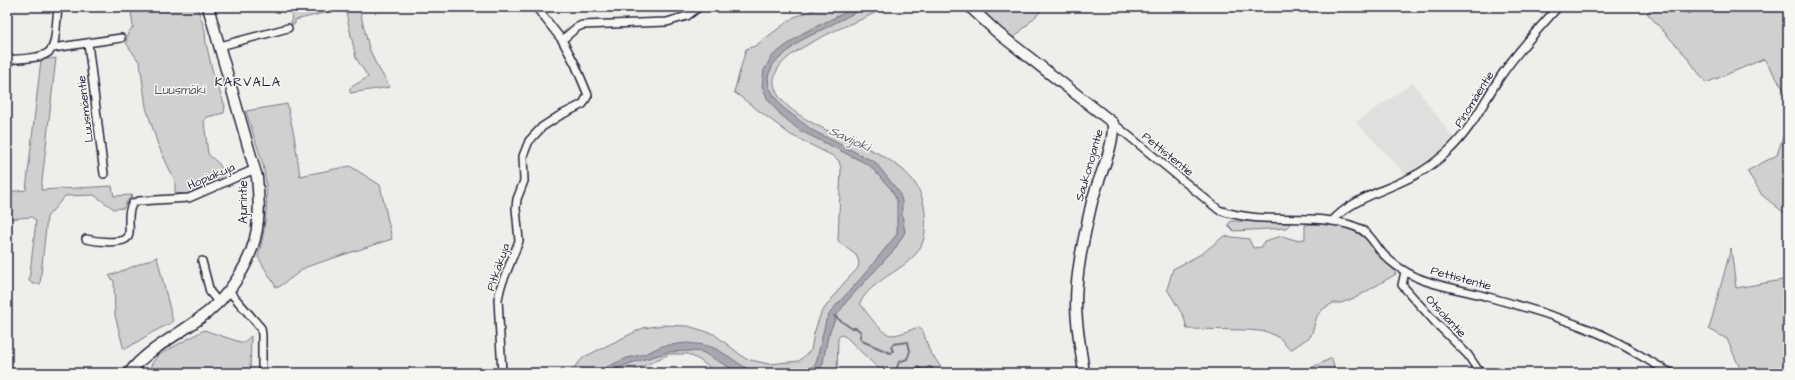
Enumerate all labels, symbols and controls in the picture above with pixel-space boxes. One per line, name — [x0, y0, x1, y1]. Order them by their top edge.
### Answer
street label: Pinomäentie — [1450, 67, 1499, 131]
district label: KARVALA — [215, 73, 281, 91]
street label: Luusmäentie — [73, 74, 98, 144]
park label: Luusmäki — [154, 82, 206, 99]
water label: Savijoki — [826, 122, 875, 157]
street label: Saukonojantie — [1071, 127, 1108, 203]
street label: Pettistentie — [1138, 128, 1198, 181]
street label: Hopiakuja — [185, 159, 238, 194]
street label: Ajurintie — [235, 180, 252, 224]
street label: Pitkäkuja — [482, 241, 515, 293]
street label: Pettistentie — [1429, 262, 1494, 295]
street label: Otsolantie — [1421, 291, 1470, 342]

